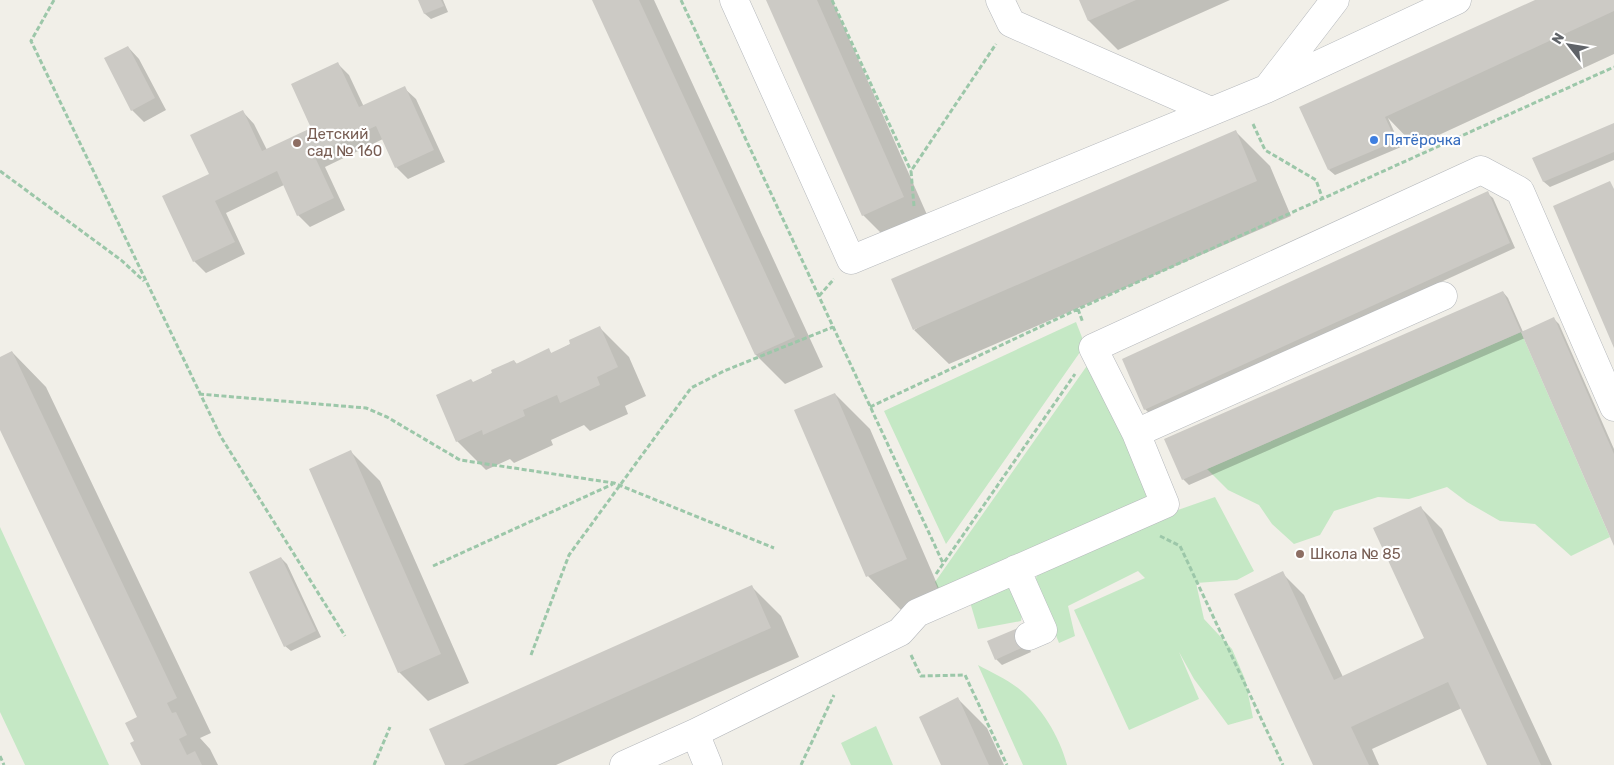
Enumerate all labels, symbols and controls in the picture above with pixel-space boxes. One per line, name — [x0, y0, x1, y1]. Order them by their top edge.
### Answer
north arrow — [1544, 20, 1594, 70]
text: N — [1548, 30, 1568, 47]
place label: Детский сад № 160 — [307, 125, 382, 160]
place label: Пятёрочка — [1384, 131, 1461, 149]
marker: Пятёрочка — [1368, 134, 1380, 146]
marker: Детский сад № 160 — [291, 137, 303, 149]
place label: Школа № 85 — [1310, 545, 1401, 563]
marker: Школа № 85 — [1294, 548, 1306, 560]

